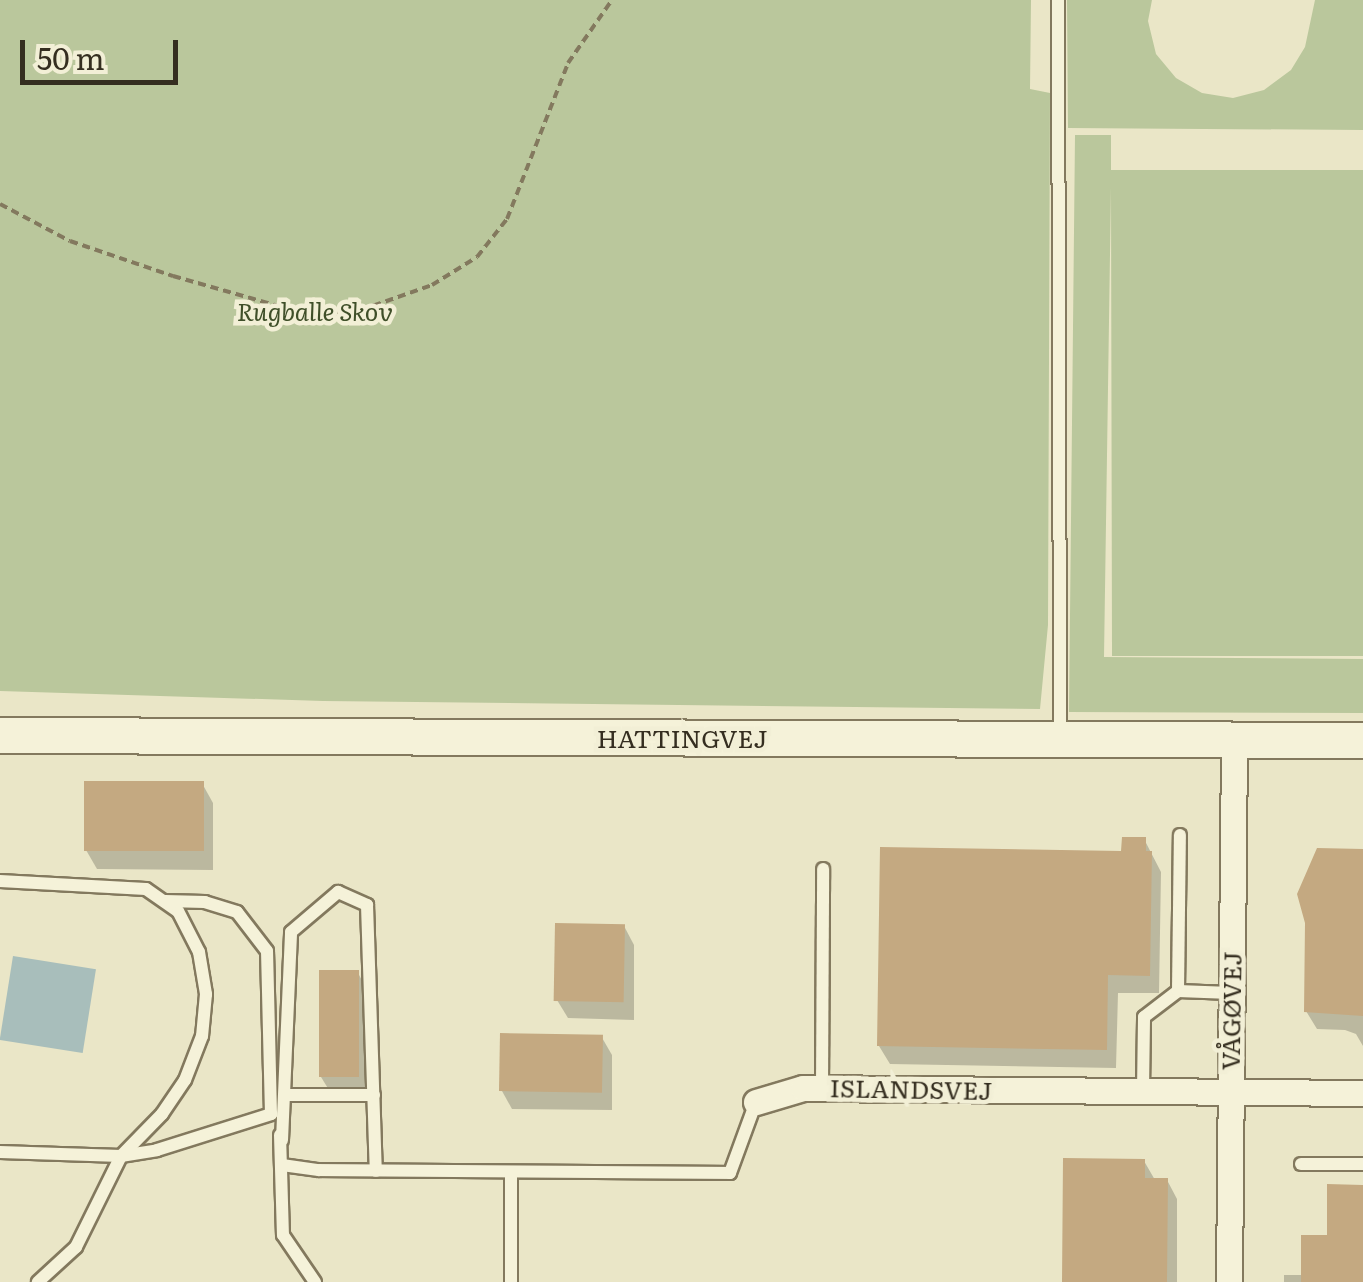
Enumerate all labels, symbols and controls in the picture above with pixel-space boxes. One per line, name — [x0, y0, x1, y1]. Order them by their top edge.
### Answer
scale bar — [25, 20, 182, 82]
text: 50 m — [37, 35, 105, 79]
park label: Rugballe Skov — [237, 296, 393, 326]
street label: HATTINGVEJ — [597, 723, 767, 753]
street label: VÅGØVEJ — [1215, 951, 1247, 1071]
street label: ISLANDSVEJ — [830, 1073, 992, 1105]

